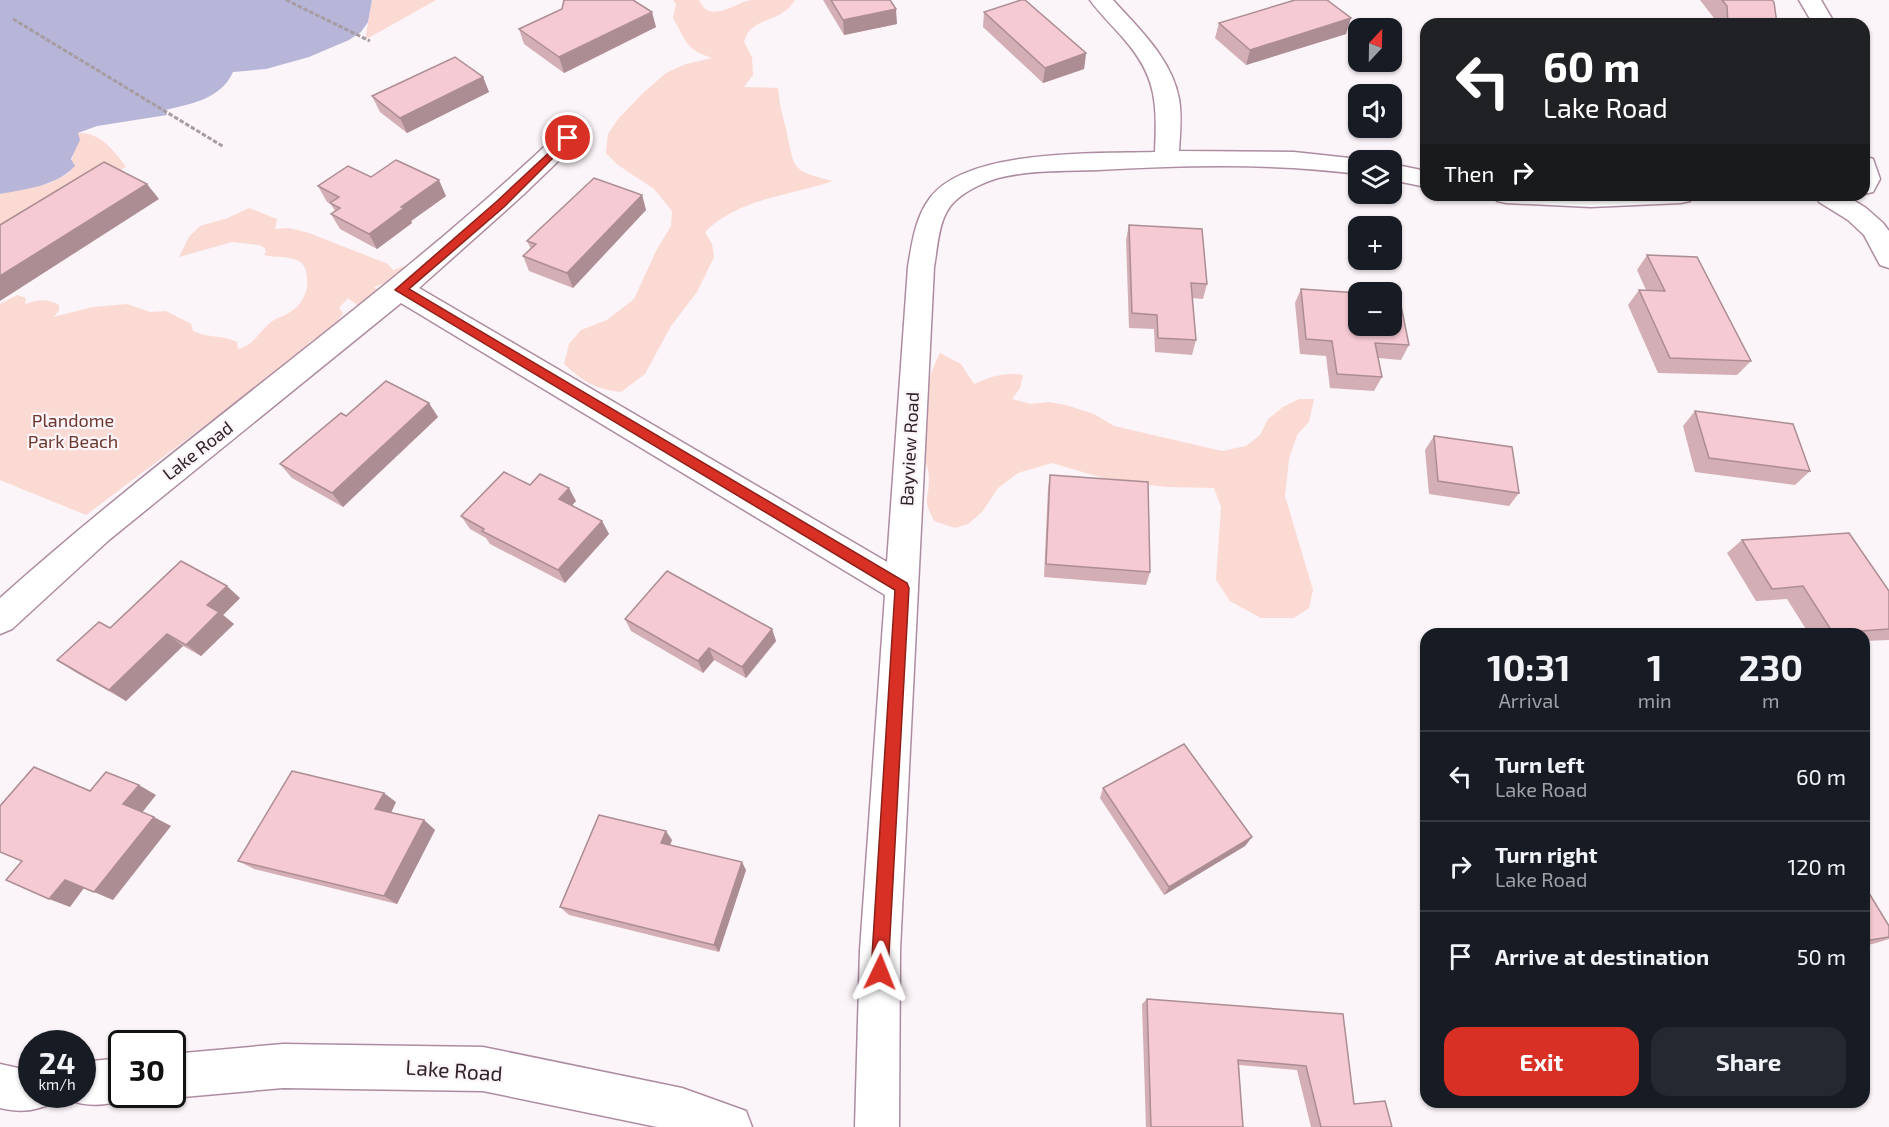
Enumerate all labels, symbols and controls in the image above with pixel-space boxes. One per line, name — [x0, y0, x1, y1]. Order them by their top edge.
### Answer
north arrow — [1348, 18, 1402, 72]
map controls — [1348, 18, 1402, 336]
text: 60 m — [1543, 40, 1640, 90]
icon: left — [1444, 42, 1522, 120]
button: sound — [1348, 84, 1402, 138]
text: Lake Road — [1543, 91, 1668, 123]
pin — [542, 112, 593, 163]
icon: arrive — [551, 121, 584, 154]
button: layers — [1348, 150, 1402, 204]
icon: right — [1506, 156, 1539, 189]
text: Then — [1444, 160, 1494, 186]
button: + — [1348, 216, 1402, 270]
button: − — [1348, 282, 1402, 336]
street label: Bayview Road — [895, 391, 923, 507]
park label: Plandome Park Beach — [28, 409, 118, 452]
street label: Lake Road — [158, 416, 237, 484]
text: 10:31 — [1487, 645, 1571, 688]
text: 1 — [1647, 645, 1662, 688]
text: 230 — [1739, 645, 1803, 688]
text: Arrival — [1498, 688, 1559, 712]
text: min — [1638, 688, 1672, 712]
text: m — [1762, 688, 1780, 712]
text: Turn left — [1495, 751, 1584, 777]
icon: left — [1444, 760, 1477, 793]
text: 60 m — [1796, 763, 1846, 789]
text: Lake Road — [1495, 777, 1587, 801]
text: Turn right — [1495, 841, 1597, 867]
icon: right — [1444, 850, 1477, 883]
text: 120 m — [1787, 853, 1846, 879]
text: Lake Road — [1495, 867, 1587, 891]
position arrow — [848, 940, 912, 1004]
icon: arrive — [1444, 940, 1477, 973]
text: Arrive at destination — [1495, 943, 1709, 969]
text: 50 m — [1797, 943, 1846, 969]
button: Exit — [1444, 1027, 1639, 1096]
button: Share — [1651, 1027, 1846, 1096]
speed limit sign: 30 — [108, 1030, 186, 1108]
text: 24 — [39, 1044, 75, 1080]
street label: Lake Road — [405, 1054, 503, 1085]
text: km/h — [38, 1075, 76, 1093]

